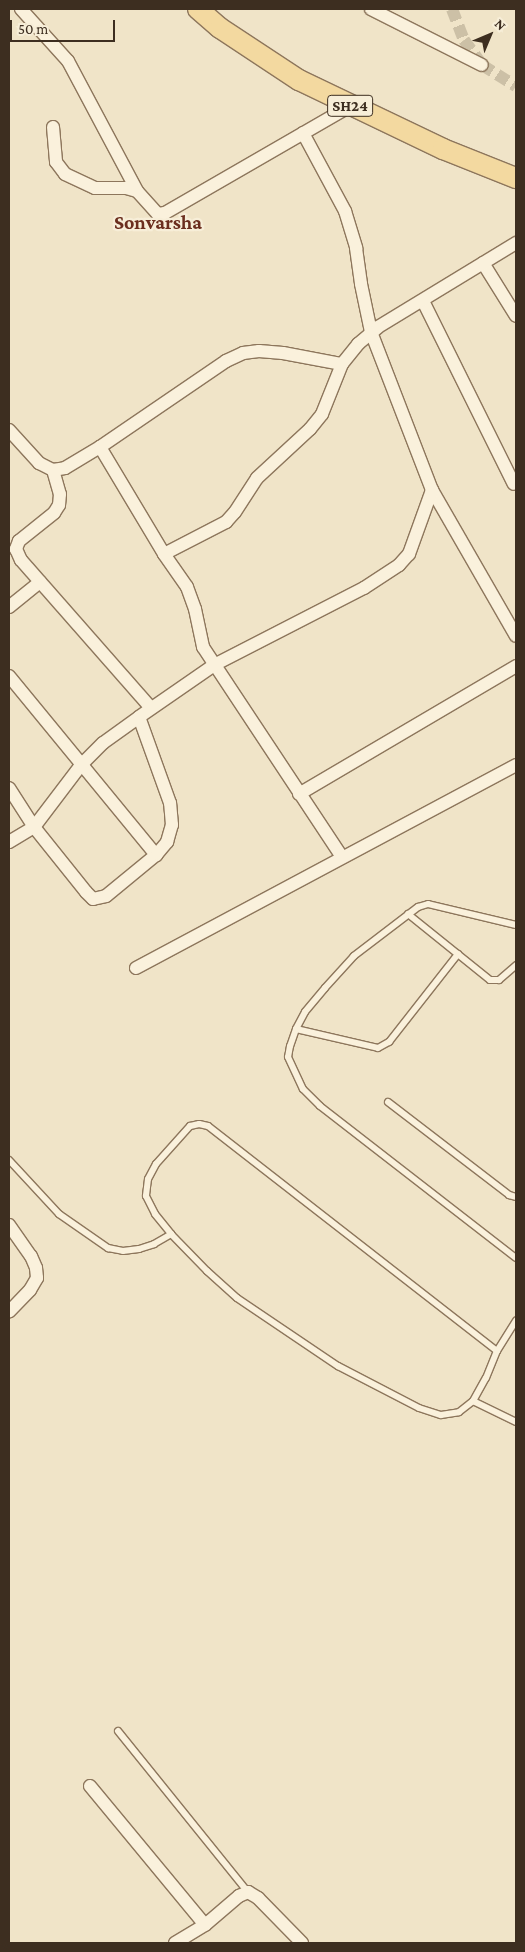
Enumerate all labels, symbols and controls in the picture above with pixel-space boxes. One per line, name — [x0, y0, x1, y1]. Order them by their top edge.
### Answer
scale bar — [12, 10, 118, 42]
north arrow — [465, 10, 515, 60]
text: N — [492, 15, 510, 33]
text: 50 m — [18, 21, 48, 37]
road number: SH24 — [326, 92, 374, 120]
district label: Sonvarsha — [114, 210, 202, 234]

